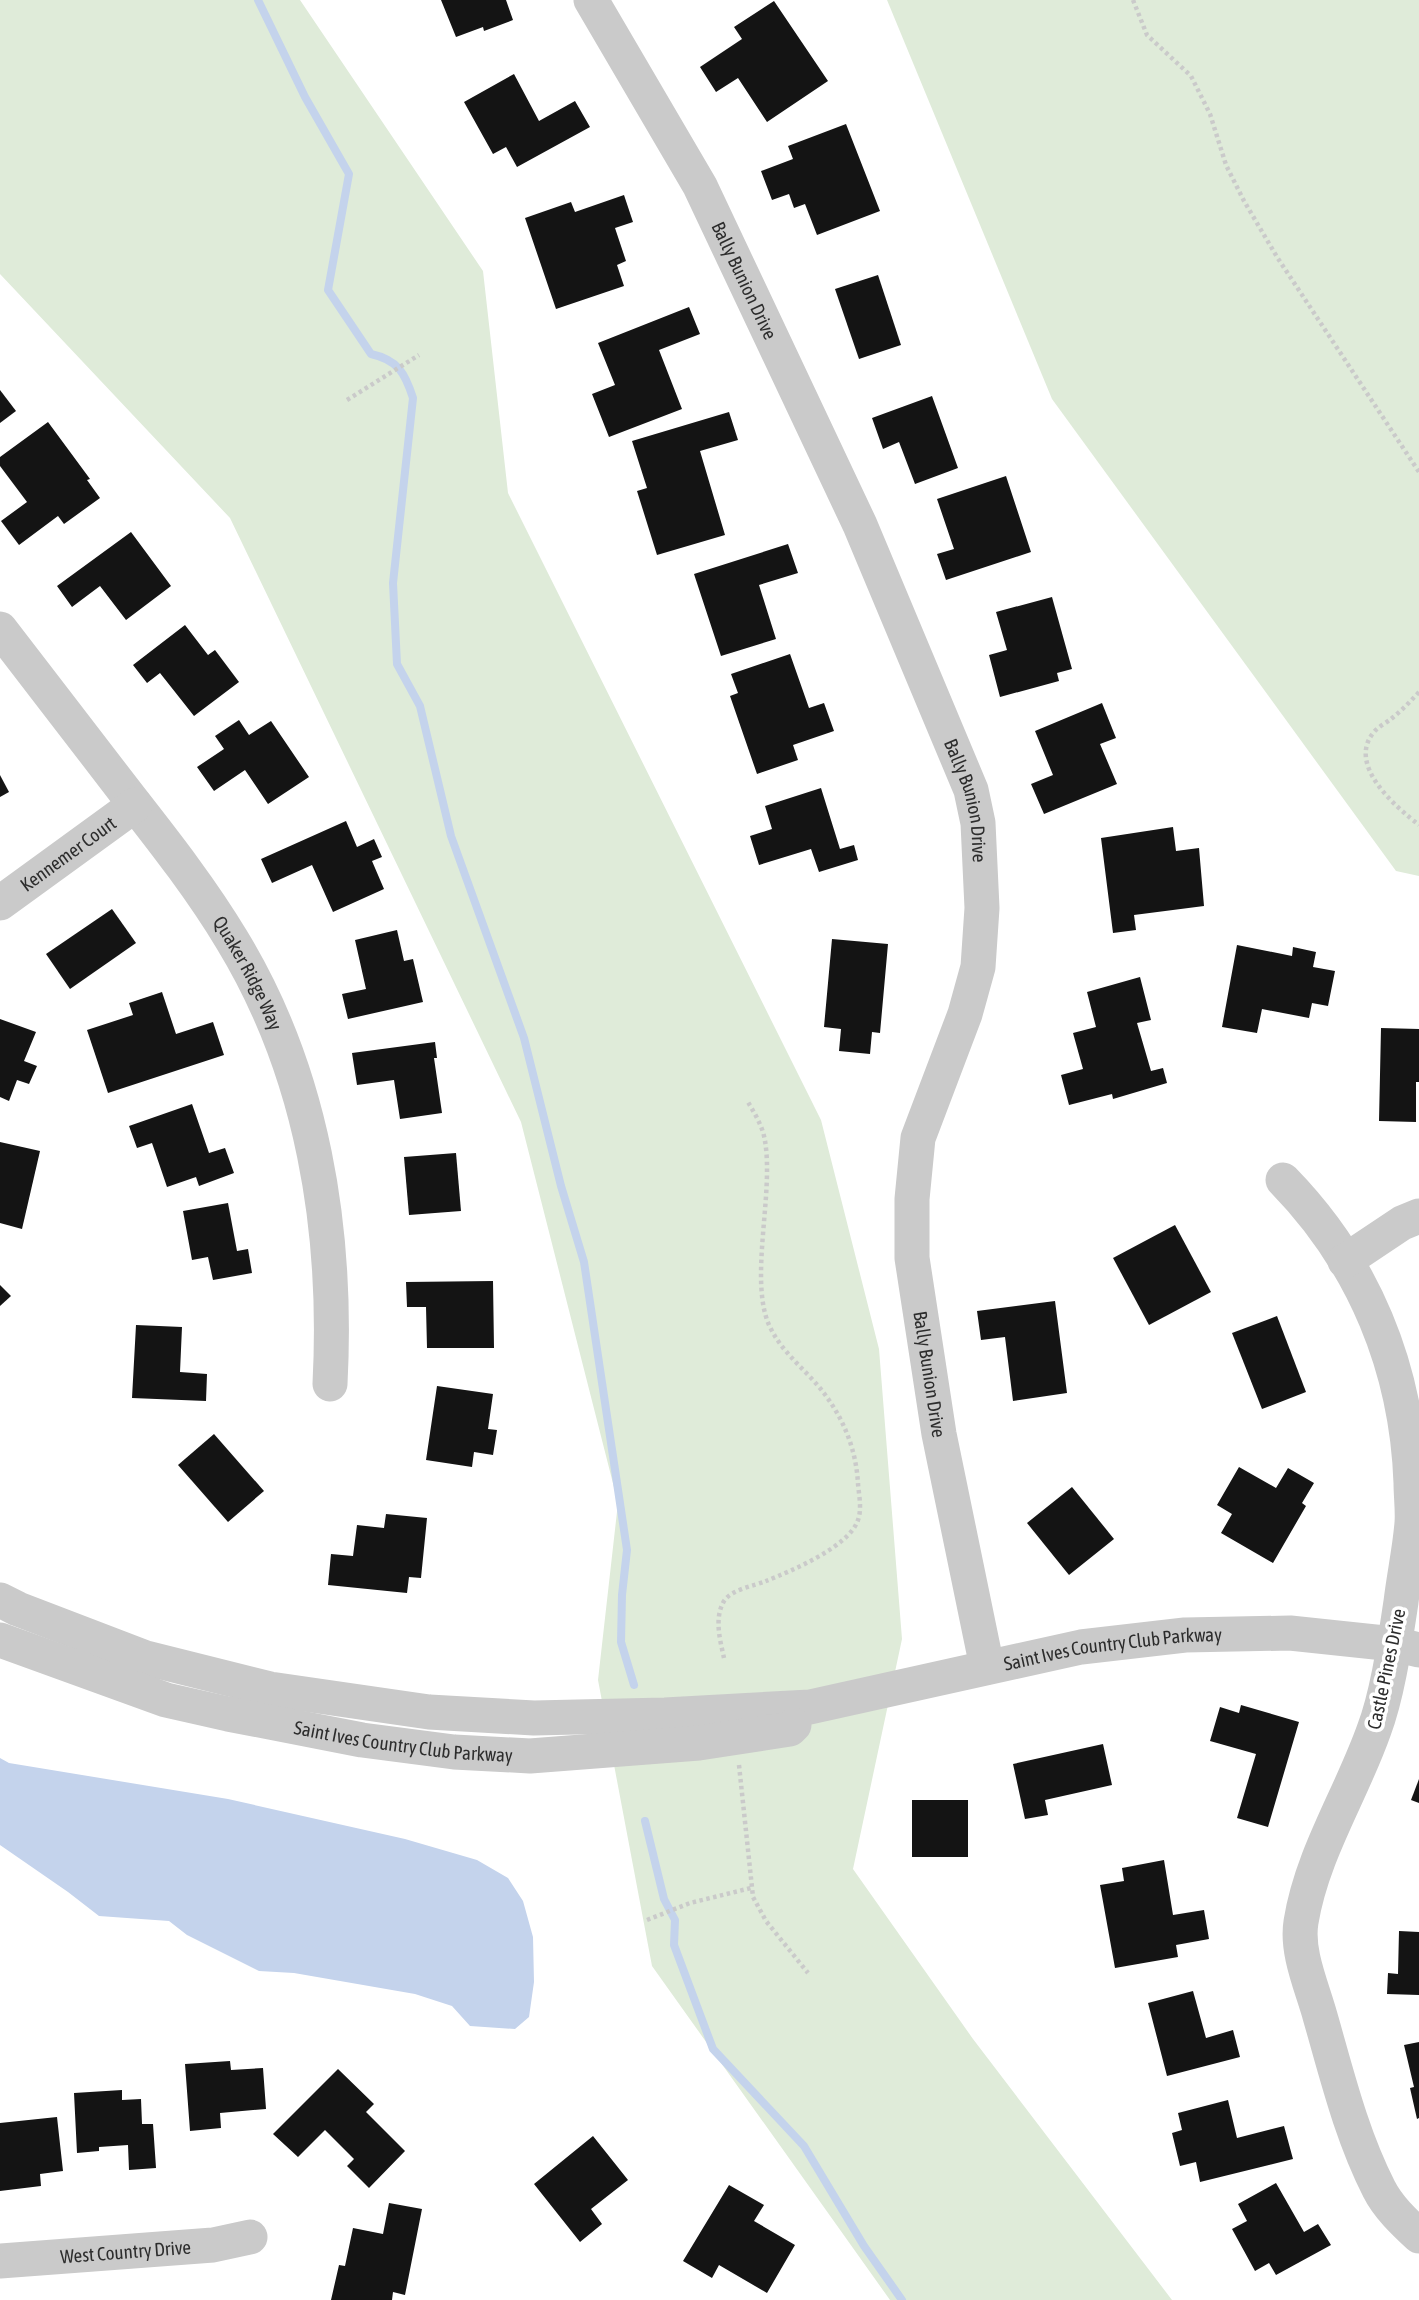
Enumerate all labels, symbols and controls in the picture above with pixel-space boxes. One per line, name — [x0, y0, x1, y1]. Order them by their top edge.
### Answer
street label: Bally Bunion Drive — [707, 218, 782, 343]
street label: Bally Bunion Drive — [940, 735, 991, 863]
street label: Kennemer Court — [16, 812, 120, 896]
street label: Quaker Ridge Way — [209, 912, 287, 1033]
street label: Bally Bunion Drive — [909, 1309, 950, 1439]
street label: Castle Pines Drive — [1362, 1607, 1410, 1731]
street label: Saint Ives Country Club Parkway — [1002, 1623, 1222, 1675]
street label: Saint Ives Country Club Parkway — [292, 1716, 514, 1766]
street label: West Country Drive — [59, 2236, 192, 2267]

